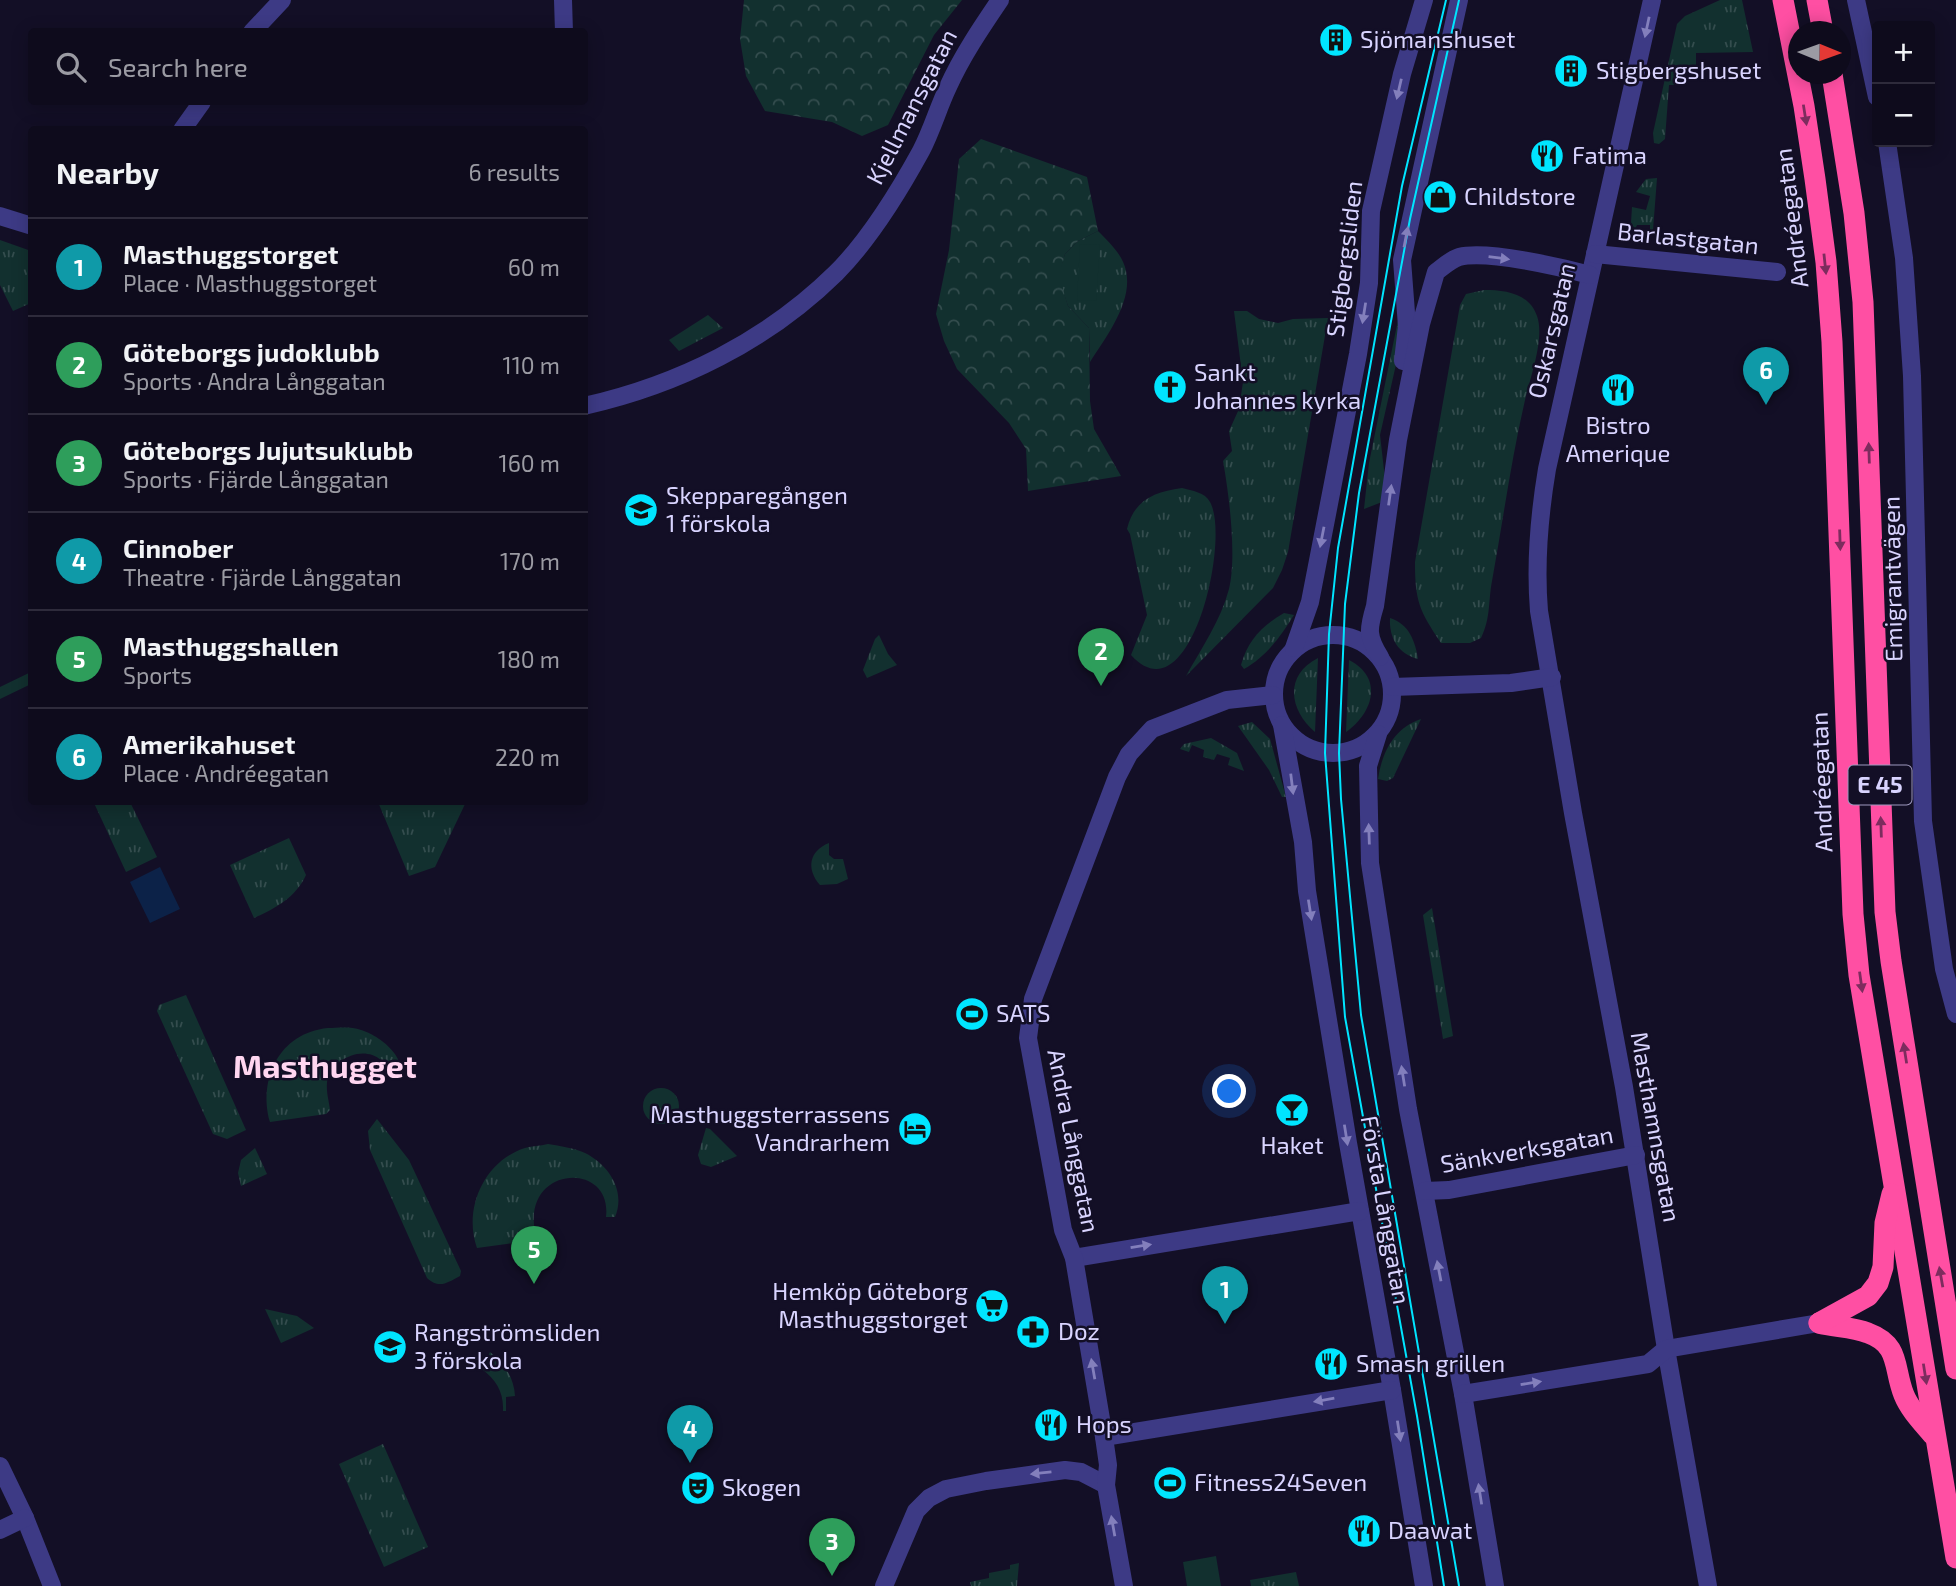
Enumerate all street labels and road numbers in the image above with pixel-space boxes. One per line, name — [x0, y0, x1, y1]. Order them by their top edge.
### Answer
street label: Kjellmansgatan — [859, 24, 962, 189]
street label: Andréegatan — [1768, 147, 1813, 290]
street label: Stigbergsliden — [1320, 179, 1367, 339]
street label: Barlastgatan — [1616, 216, 1760, 259]
street label: Oskarsgatan — [1521, 260, 1580, 401]
street label: Emigrantvägen — [1876, 496, 1907, 662]
street label: Andréegatan — [1804, 711, 1837, 853]
road number: E 45 — [1848, 765, 1912, 804]
street label: Masthamnsgatan — [1625, 1029, 1687, 1224]
street label: Andra Långgatan — [1042, 1047, 1106, 1235]
street label: Första Långgatan — [1356, 1113, 1417, 1306]
street label: Sänkverksgatan — [1438, 1119, 1615, 1178]

